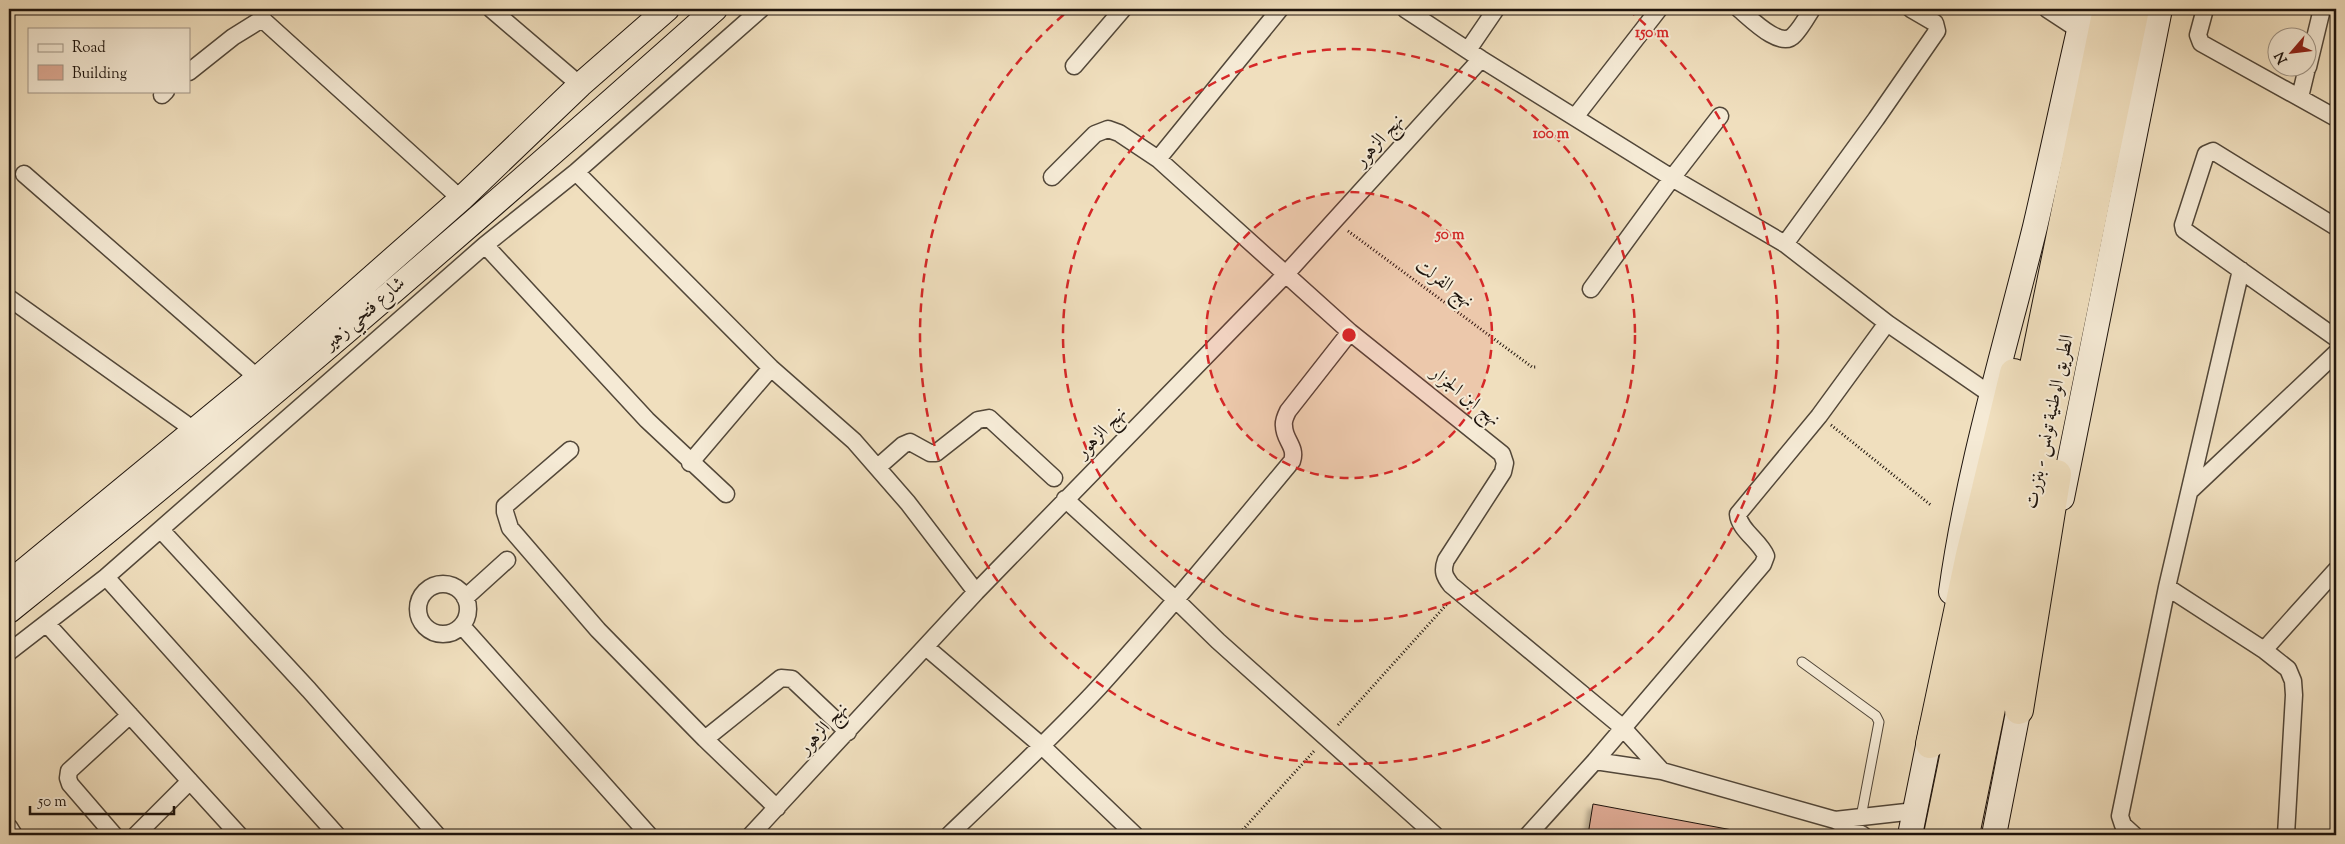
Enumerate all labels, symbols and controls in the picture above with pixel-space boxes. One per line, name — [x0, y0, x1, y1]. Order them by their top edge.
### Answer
text: 150 m — [1635, 23, 1669, 44]
legend — [28, 28, 190, 92]
north arrow — [2268, 28, 2318, 78]
text: Road — [72, 38, 106, 59]
text: N — [2271, 48, 2294, 67]
text: Building — [72, 64, 127, 85]
street label: نهج الزهور — [1348, 109, 1413, 176]
text: 100 m — [1533, 124, 1570, 145]
text: 50 m — [1435, 225, 1465, 246]
street label: نهج الفرلت — [1408, 253, 1479, 317]
street label: شارع فتحي زهير — [317, 271, 414, 361]
centre of rings — [1340, 326, 1358, 344]
street label: الطريق الوطنية تونس - بنزرت — [2018, 332, 2082, 512]
street label: نهج ابن الجزار — [1421, 359, 1506, 435]
street label: نهج الزهور — [1069, 401, 1135, 468]
street label: نهج الزهور — [791, 697, 857, 764]
scale bar — [30, 784, 174, 816]
text: 50 m — [37, 792, 67, 813]

